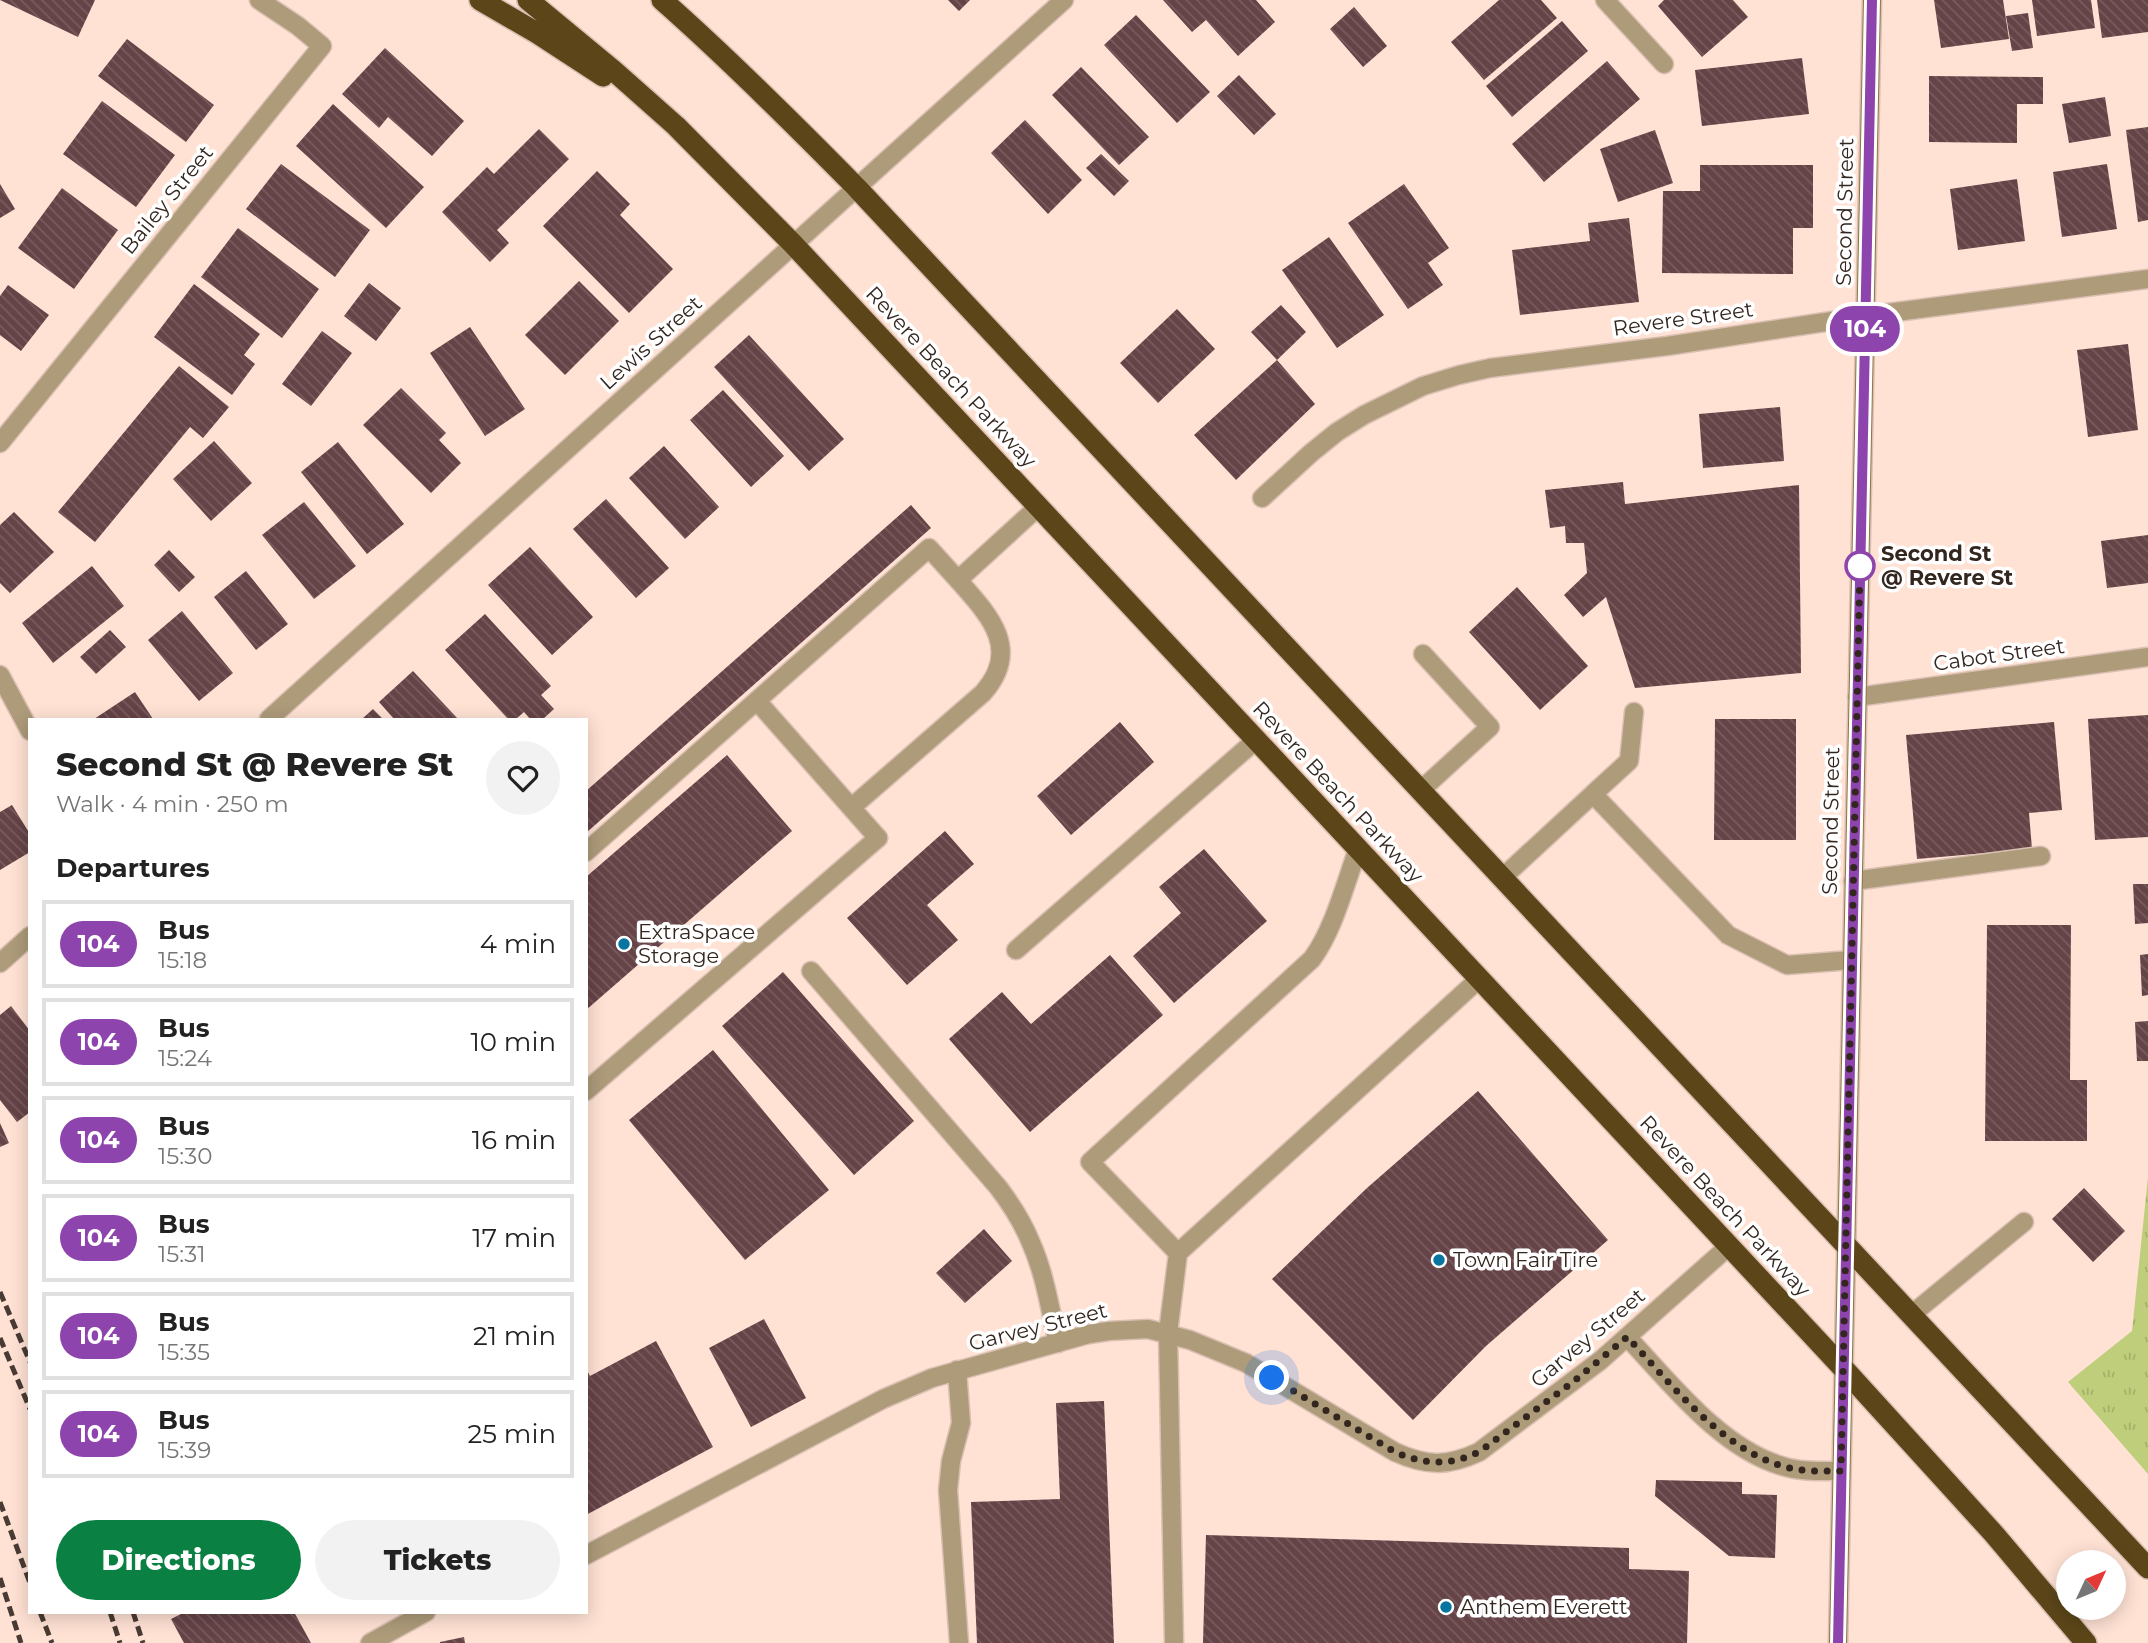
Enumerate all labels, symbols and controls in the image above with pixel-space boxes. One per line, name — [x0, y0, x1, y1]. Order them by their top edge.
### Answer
street label: Second Street — [1831, 138, 1858, 286]
street label: Bailey Street — [115, 140, 218, 259]
street label: Revere Beach Parkway — [861, 281, 1042, 473]
street label: Lewis Street — [595, 291, 707, 395]
street label: Revere Street — [1611, 296, 1755, 341]
line badge: 104 — [1825, 306, 1905, 352]
text: 104 — [1844, 314, 1886, 343]
place label: Second St @ Revere St — [1881, 541, 2013, 590]
marker: Second St @ Revere St — [1845, 551, 1875, 581]
street label: Cabot Street — [1932, 633, 2066, 676]
street label: Revere Beach Parkway — [1248, 696, 1429, 888]
button: heart — [486, 741, 560, 815]
text: Second St @ Revere St — [56, 744, 453, 784]
street label: Second Street — [1817, 747, 1844, 895]
text: Walk · 4 min · 250 m — [56, 790, 289, 818]
text: Departures — [56, 852, 210, 884]
text: Bus — [158, 914, 210, 946]
place label: ExtraSpace Storage — [638, 919, 755, 968]
text: 4 min — [480, 928, 556, 960]
text: 104 — [77, 929, 120, 958]
marker: ExtraSpace Storage — [616, 936, 632, 952]
text: 15:18 — [158, 946, 207, 974]
text: Bus — [158, 1012, 210, 1044]
text: 10 min — [470, 1026, 556, 1058]
text: 104 — [77, 1027, 120, 1056]
text: 15:24 — [158, 1044, 212, 1072]
text: Bus — [158, 1110, 210, 1142]
street label: Revere Beach Parkway — [1635, 1110, 1816, 1302]
text: 16 min — [472, 1124, 556, 1156]
text: 104 — [77, 1125, 120, 1154]
text: 15:30 — [158, 1142, 212, 1170]
text: Bus — [158, 1208, 210, 1240]
text: 17 min — [472, 1222, 556, 1254]
text: 104 — [77, 1223, 120, 1252]
text: 15:31 — [158, 1240, 205, 1268]
place label: Town Fair Tire — [1453, 1247, 1598, 1272]
marker: Town Fair Tire — [1431, 1252, 1447, 1268]
street label: Garvey Street — [1525, 1283, 1650, 1393]
street label: Garvey Street — [966, 1297, 1109, 1356]
text: Bus — [158, 1306, 210, 1338]
text: 21 min — [473, 1320, 556, 1352]
text: 104 — [77, 1321, 120, 1350]
text: 15:35 — [158, 1338, 210, 1366]
your location — [1254, 1360, 1289, 1395]
text: Bus — [158, 1404, 210, 1436]
text: 25 min — [468, 1418, 556, 1450]
text: 104 — [77, 1419, 120, 1448]
text: 15:39 — [158, 1436, 211, 1464]
button: Directions — [56, 1520, 301, 1600]
button: Tickets — [315, 1520, 560, 1600]
north arrow — [2056, 1550, 2126, 1620]
map controls — [2056, 1550, 2126, 1620]
place label: Anthem Everett — [1460, 1594, 1628, 1619]
marker: Anthem Everett — [1438, 1599, 1454, 1615]

